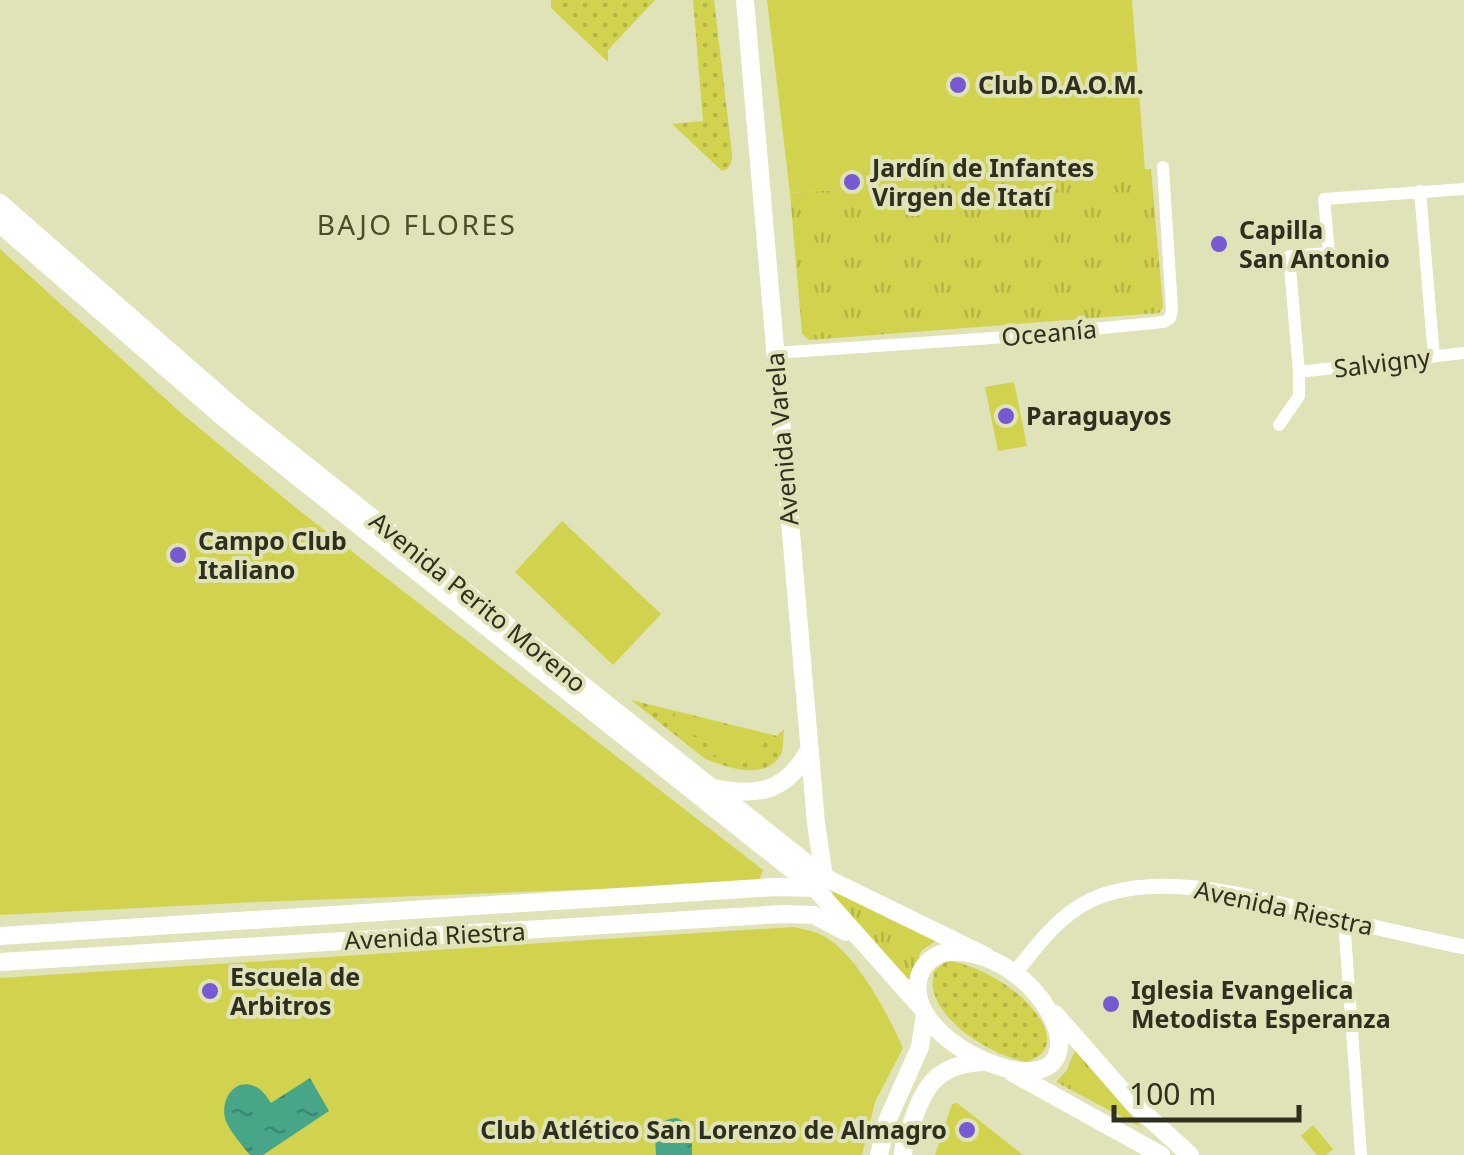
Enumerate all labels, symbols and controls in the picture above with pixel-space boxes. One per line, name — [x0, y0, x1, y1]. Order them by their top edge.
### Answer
place label: Club D.A.O.M. — [978, 67, 1144, 101]
marker: Club D.A.O.M. — [947, 74, 969, 96]
place label: Jardín de Infantes Virgen de Itatí — [870, 150, 1094, 213]
marker: Jardín de Infantes Virgen de Itatí — [841, 171, 863, 193]
district label: BAJO FLORES — [317, 205, 517, 243]
place label: Capilla San Antonio — [1239, 212, 1390, 275]
marker: Capilla San Antonio — [1208, 233, 1230, 255]
street label: Oceanía — [1000, 311, 1098, 353]
street label: Salvigny — [1332, 339, 1432, 385]
street label: Avenida Varela — [757, 351, 806, 527]
place label: Paraguayos — [1026, 398, 1172, 432]
marker: Paraguayos — [995, 405, 1017, 427]
street label: Avenida Perito Moreno — [363, 503, 594, 699]
place label: Campo Club Italiano — [198, 523, 347, 586]
marker: Campo Club Italiano — [167, 544, 189, 566]
street label: Avenida Riestra — [1192, 872, 1377, 943]
street label: Avenida Riestra — [343, 913, 526, 957]
place label: Escuela de Arbitros — [230, 959, 360, 1022]
place label: Iglesia Evangelica Metodista Esperanza — [1131, 972, 1391, 1035]
marker: Escuela de Arbitros — [199, 980, 221, 1002]
marker: Iglesia Evangelica Metodista Esperanza — [1100, 993, 1122, 1015]
scale bar — [1114, 1060, 1299, 1122]
text: 100 m — [1129, 1073, 1216, 1114]
place label: Club Atlético San Lorenzo de Almagro — [480, 1112, 947, 1146]
marker: Club Atlético San Lorenzo de Almagro — [956, 1119, 978, 1141]

